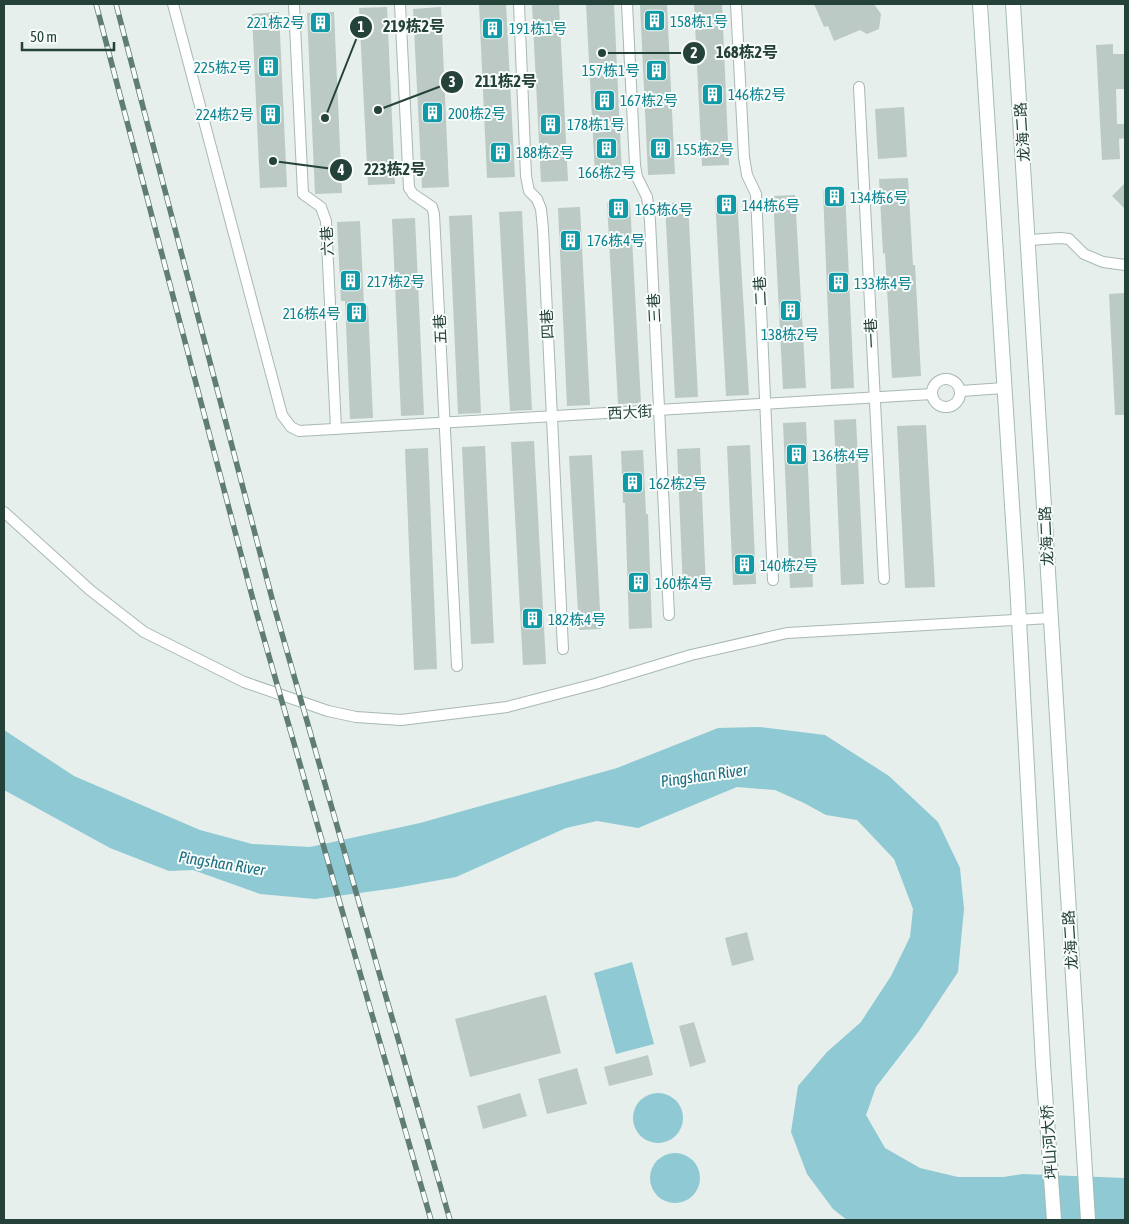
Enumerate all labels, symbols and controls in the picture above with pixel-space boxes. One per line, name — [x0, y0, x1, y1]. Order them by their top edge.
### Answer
building icon: 158栋1号 — [642, 9, 666, 33]
building icon: 221栋2号 — [309, 10, 333, 34]
callout: 219栋2号 — [348, 11, 455, 42]
place label: 158栋1号 — [670, 13, 728, 30]
place label: 221栋2号 — [247, 14, 305, 31]
building icon: 191栋1号 — [481, 16, 505, 40]
text: 219栋2号 — [383, 17, 445, 35]
text: 1 — [357, 18, 365, 35]
scale bar — [22, 20, 115, 52]
place label: 191栋1号 — [509, 20, 567, 37]
text: 50 m — [30, 28, 57, 45]
callout: 168栋2号 — [681, 37, 788, 68]
text: 168栋2号 — [716, 43, 778, 61]
text: 2 — [690, 44, 698, 61]
building icon: 225栋2号 — [256, 55, 280, 79]
building icon: 157栋1号 — [644, 58, 668, 82]
place label: 225栋2号 — [194, 59, 252, 76]
place label: 157栋1号 — [582, 62, 640, 79]
callout: 211栋2号 — [440, 66, 547, 97]
text: 211栋2号 — [475, 72, 537, 90]
text: 3 — [448, 73, 456, 90]
building icon: 146栋2号 — [700, 82, 724, 106]
place label: 146栋2号 — [728, 86, 786, 103]
building icon: 167栋2号 — [592, 88, 616, 112]
place label: 167栋2号 — [620, 92, 678, 109]
building icon: 200栋2号 — [420, 101, 444, 125]
street label: 龙海二路 — [1011, 101, 1033, 163]
building icon: 224栋2号 — [258, 102, 282, 126]
place label: 200栋2号 — [448, 105, 506, 122]
place label: 224栋2号 — [196, 106, 254, 123]
building icon: 178栋1号 — [539, 112, 563, 136]
place label: 178栋1号 — [567, 116, 625, 133]
building icon: 166栋2号 — [595, 137, 619, 161]
building icon: 155栋2号 — [648, 137, 672, 161]
building icon: 188栋2号 — [488, 140, 512, 164]
place label: 155栋2号 — [676, 141, 734, 158]
place label: 188栋2号 — [516, 144, 574, 161]
callout: 223栋2号 — [329, 154, 436, 185]
text: 223栋2号 — [364, 160, 426, 178]
text: 4 — [336, 161, 345, 178]
place label: 166栋2号 — [578, 164, 636, 181]
building icon: 134栋6号 — [822, 185, 846, 209]
place label: 134栋6号 — [850, 189, 908, 206]
building icon: 144栋6号 — [714, 193, 738, 217]
building icon: 165栋6号 — [607, 197, 631, 221]
place label: 144栋6号 — [742, 197, 800, 214]
place label: 165栋6号 — [635, 201, 693, 218]
street label: 六巷 — [318, 226, 336, 256]
building icon: 176栋4号 — [559, 228, 583, 252]
place label: 176栋4号 — [587, 232, 645, 249]
building icon: 217栋2号 — [339, 269, 363, 293]
building icon: 133栋4号 — [826, 271, 850, 295]
place label: 217栋2号 — [367, 273, 425, 290]
place label: 133栋4号 — [854, 275, 912, 292]
street label: 二巷 — [751, 276, 769, 306]
street label: 三巷 — [645, 293, 663, 323]
building icon: 138栋2号 — [778, 299, 802, 323]
building icon: 216栋4号 — [345, 301, 369, 325]
place label: 216栋4号 — [283, 305, 341, 322]
street label: 四巷 — [538, 309, 556, 339]
street label: 五巷 — [431, 314, 449, 344]
street label: 一巷 — [862, 318, 880, 348]
place label: 138栋2号 — [761, 326, 819, 343]
street label: 西大街 — [607, 402, 653, 422]
building icon: 136栋4号 — [784, 443, 808, 467]
place label: 136栋4号 — [812, 447, 870, 464]
building icon: 162栋2号 — [621, 471, 645, 495]
place label: 162栋2号 — [649, 475, 707, 492]
street label: 龙海二路 — [1036, 506, 1056, 566]
building icon: 140栋2号 — [732, 553, 756, 577]
place label: 140栋2号 — [760, 557, 818, 574]
building icon: 160栋4号 — [627, 571, 651, 595]
place label: 160栋4号 — [655, 575, 713, 592]
building icon: 182栋4号 — [520, 607, 544, 631]
place label: 182栋4号 — [548, 611, 606, 628]
water label: Pingshan River — [659, 760, 750, 791]
water label: Pingshan River — [177, 847, 268, 880]
street label: 龙海二路 — [1059, 909, 1081, 971]
street label: 坪山河大桥 — [1038, 1104, 1060, 1180]

